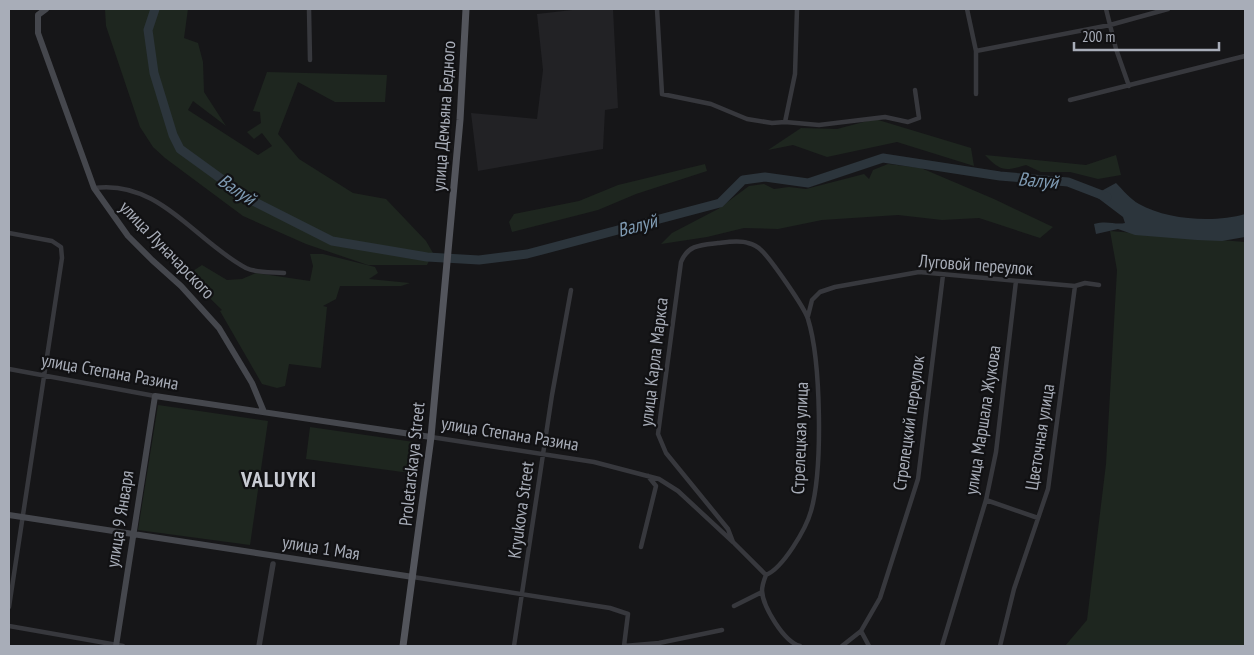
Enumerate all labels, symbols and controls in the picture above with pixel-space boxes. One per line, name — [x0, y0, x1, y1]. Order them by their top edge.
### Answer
scale bar — [1074, 20, 1219, 52]
text: 200 m — [1082, 27, 1115, 46]
street label: улица Демьяна Бедного — [427, 40, 460, 192]
water label: Валуй — [1017, 166, 1060, 194]
water label: Валуй — [214, 168, 262, 211]
street label: улица Луначарского — [115, 196, 220, 304]
water label: Валуй — [615, 208, 661, 242]
street label: Луговой переулок — [917, 249, 1034, 280]
street label: улица Карла Маркса — [634, 296, 673, 428]
street label: улица Маршала Жукова — [959, 344, 1006, 496]
street label: улица Степана Разина — [40, 348, 180, 395]
street label: Стрелецкий переулок — [888, 354, 929, 492]
street label: Стрелецкая улица — [786, 381, 813, 495]
street label: Цветочная улица — [1020, 382, 1059, 492]
street label: Proletarskaya Street — [394, 401, 429, 527]
street label: улица Степана Разина — [440, 411, 580, 456]
street label: Kryukova Street — [502, 460, 539, 560]
district label: VALUYKI — [240, 465, 317, 493]
street label: улица 9 Января — [100, 469, 139, 569]
street label: улица 1 Мая — [281, 530, 362, 565]

